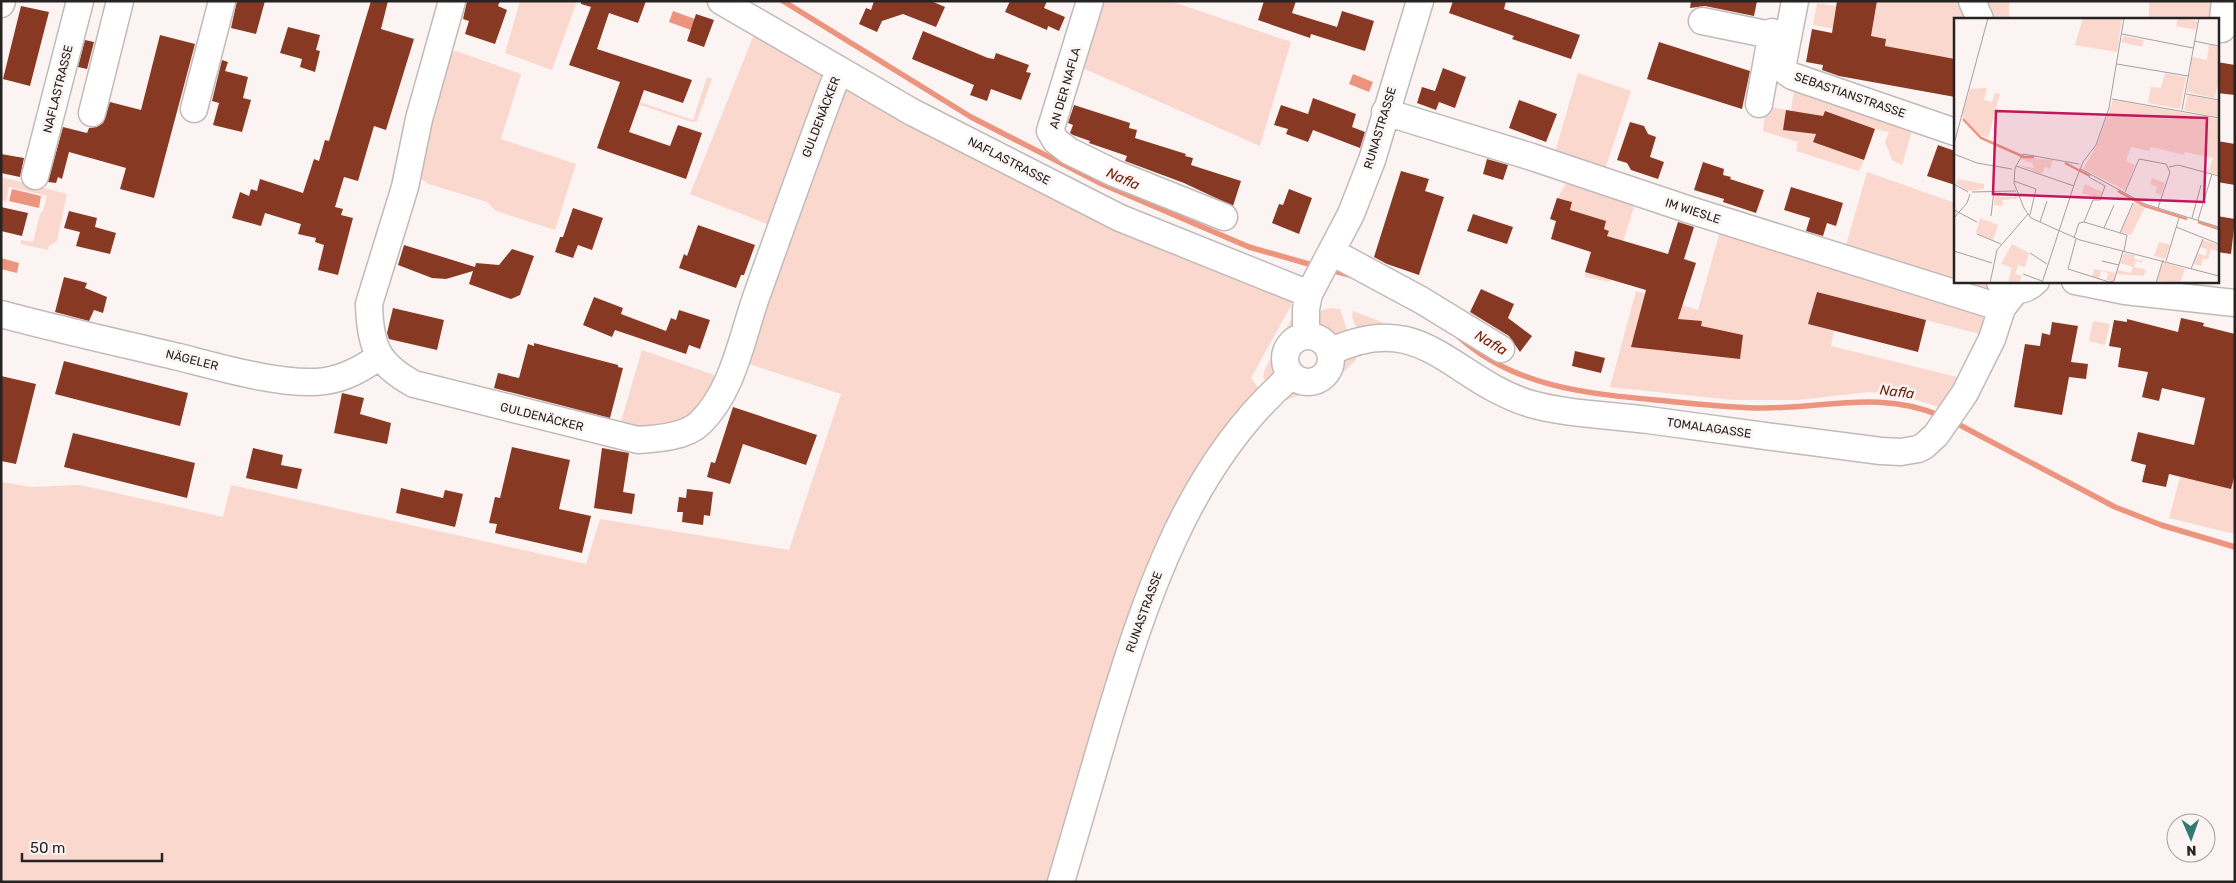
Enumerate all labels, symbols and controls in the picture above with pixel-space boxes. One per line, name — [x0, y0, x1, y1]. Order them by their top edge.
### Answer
inset map — [1954, 18, 2218, 282]
street label: NAFLASTRASSE — [40, 43, 76, 135]
street label: AN DER NAFLA — [1047, 46, 1083, 130]
street label: SEBASTIANSTRASSE — [1792, 69, 1908, 121]
street label: GULDENÄCKER — [799, 74, 843, 159]
street label: RUNASTRASSE — [1361, 85, 1399, 171]
street label: NAFLASTRASSE — [966, 134, 1052, 188]
water label: Nafla — [1104, 164, 1142, 194]
street label: IM WIESLE — [1664, 196, 1722, 226]
water label: Nafla — [1472, 327, 1510, 359]
street label: NÄGELER — [164, 347, 220, 373]
water label: Nafla — [1879, 381, 1915, 403]
street label: GULDENÄCKER — [499, 400, 585, 434]
street label: TOMALAGASSE — [1666, 415, 1752, 441]
street label: RUNASTRASSE — [1123, 570, 1165, 654]
north arrow — [2166, 813, 2216, 863]
scale bar — [22, 830, 162, 862]
text: 50 m — [30, 839, 65, 857]
text: N — [2186, 842, 2197, 859]

